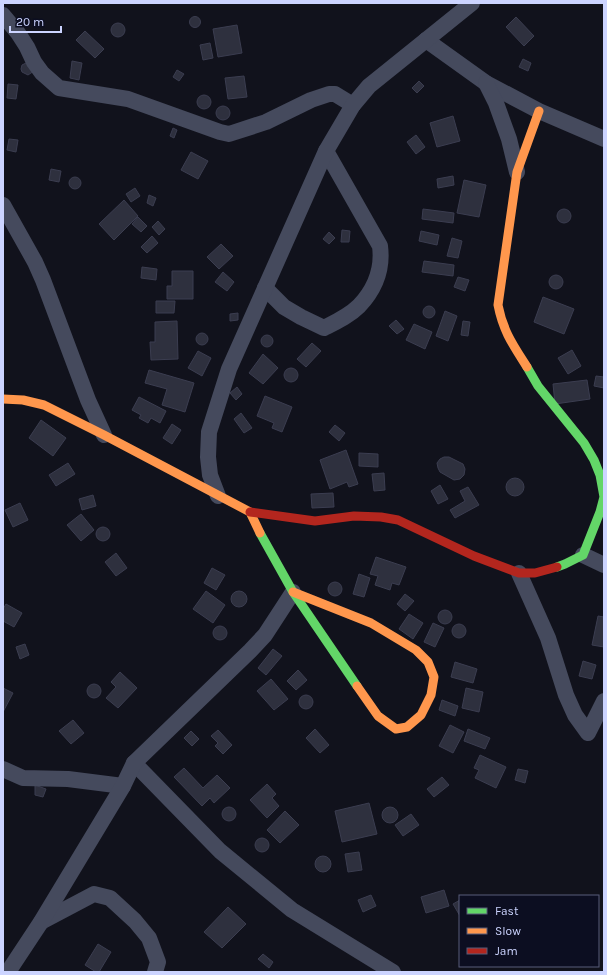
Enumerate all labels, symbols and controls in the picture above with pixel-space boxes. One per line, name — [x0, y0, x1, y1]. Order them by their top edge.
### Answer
scale bar — [10, 8, 61, 34]
text: 20 m — [16, 15, 44, 29]
legend — [459, 895, 599, 967]
text: Fast — [495, 904, 519, 918]
text: Slow — [495, 924, 521, 938]
text: Jam — [495, 944, 518, 958]

